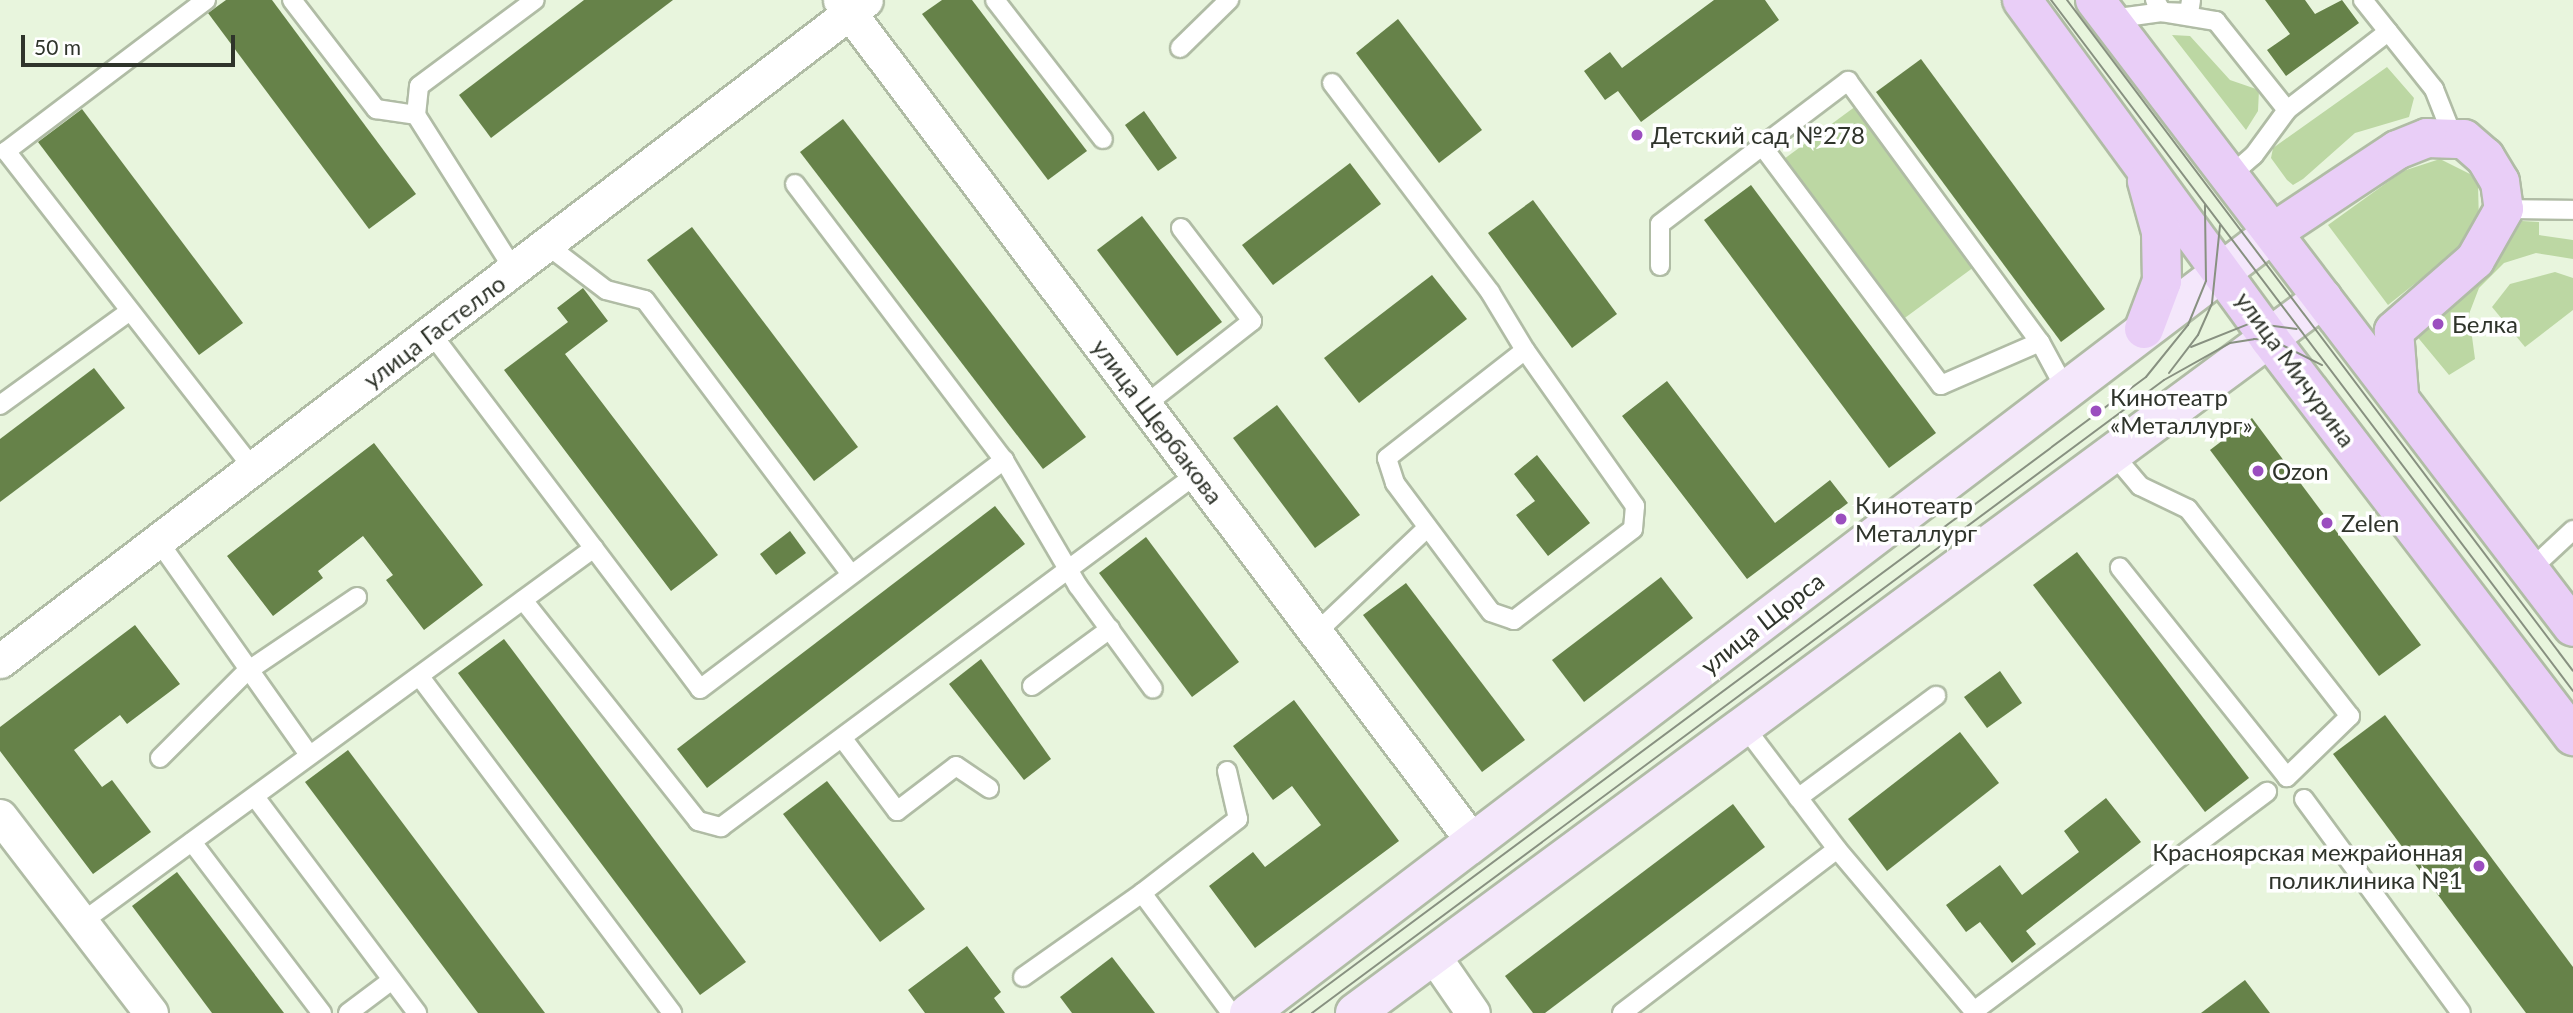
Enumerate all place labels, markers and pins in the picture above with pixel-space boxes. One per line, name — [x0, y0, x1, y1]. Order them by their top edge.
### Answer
place label: Детский сад №278 — [1651, 121, 1865, 149]
marker: Детский сад №278 — [1629, 127, 1645, 143]
place label: Белка — [2452, 310, 2518, 338]
marker: Белка — [2430, 316, 2446, 332]
place label: Кинотеатр «Металлург» — [2110, 383, 2253, 439]
marker: Кинотеатр «Металлург» — [2088, 403, 2104, 419]
place label: Ozon — [2272, 457, 2329, 485]
marker: Ozon — [2250, 463, 2266, 479]
place label: Кинотеатр Металлург — [1855, 491, 1977, 547]
place label: Zelen — [2341, 509, 2399, 537]
marker: Кинотеатр Металлург — [1833, 511, 1849, 527]
marker: Zelen — [2319, 515, 2335, 531]
place label: Красноярская межрайонная поликлиника №1 — [2152, 838, 2463, 894]
marker: Красноярская межрайонная поликлиника №1 — [2469, 856, 2489, 876]

